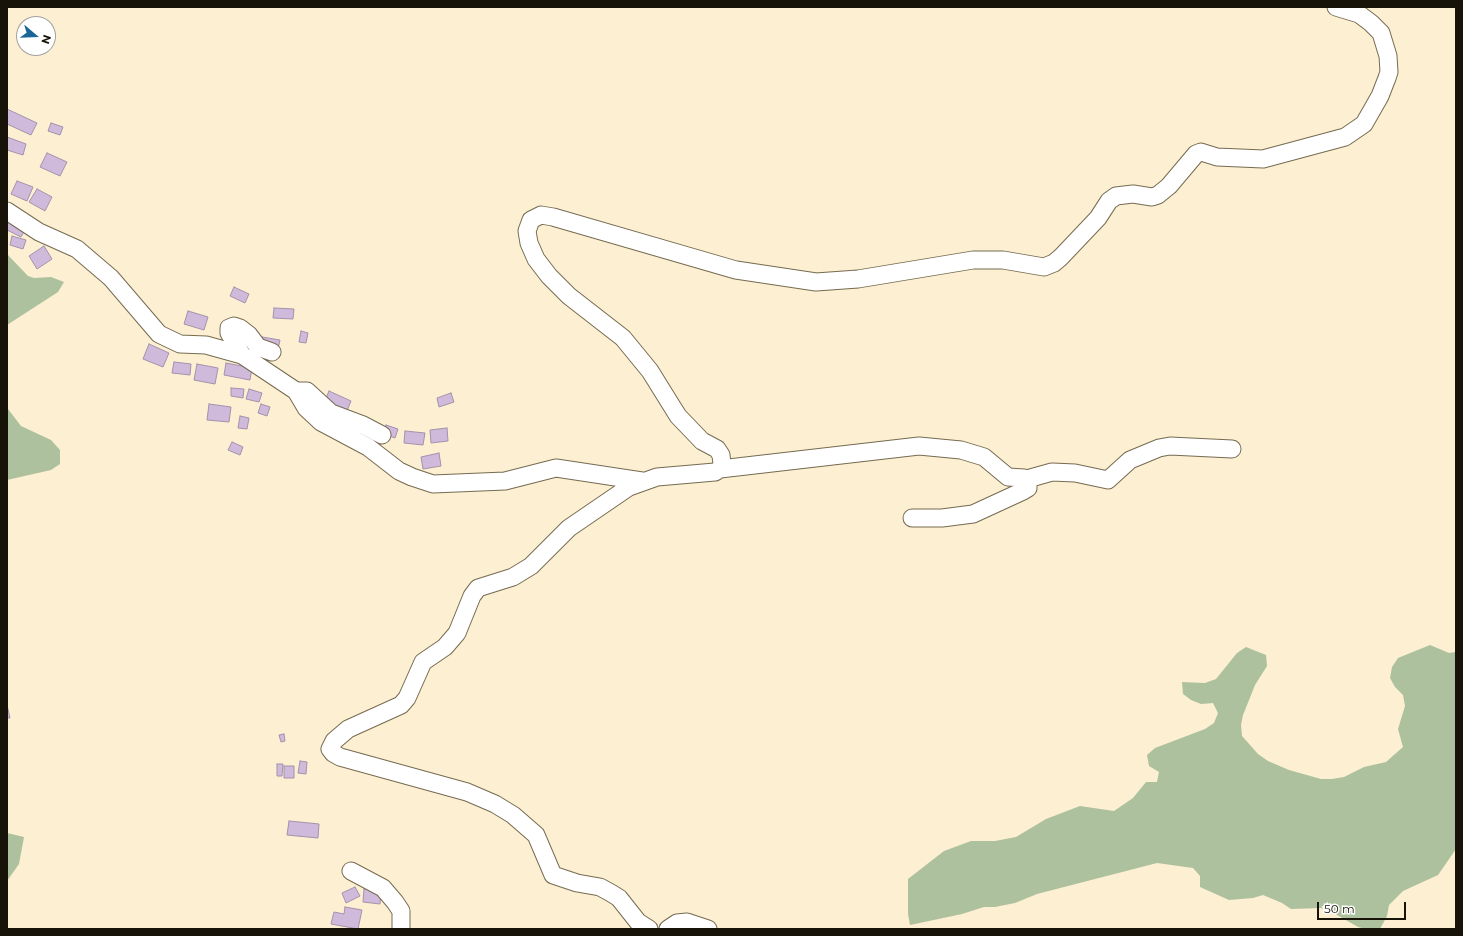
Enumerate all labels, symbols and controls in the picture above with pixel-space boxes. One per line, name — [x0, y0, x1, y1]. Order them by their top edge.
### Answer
north arrow — [16, 16, 56, 56]
text: N — [38, 33, 54, 46]
scale bar — [1319, 894, 1408, 920]
text: 50 m — [1324, 901, 1355, 916]

